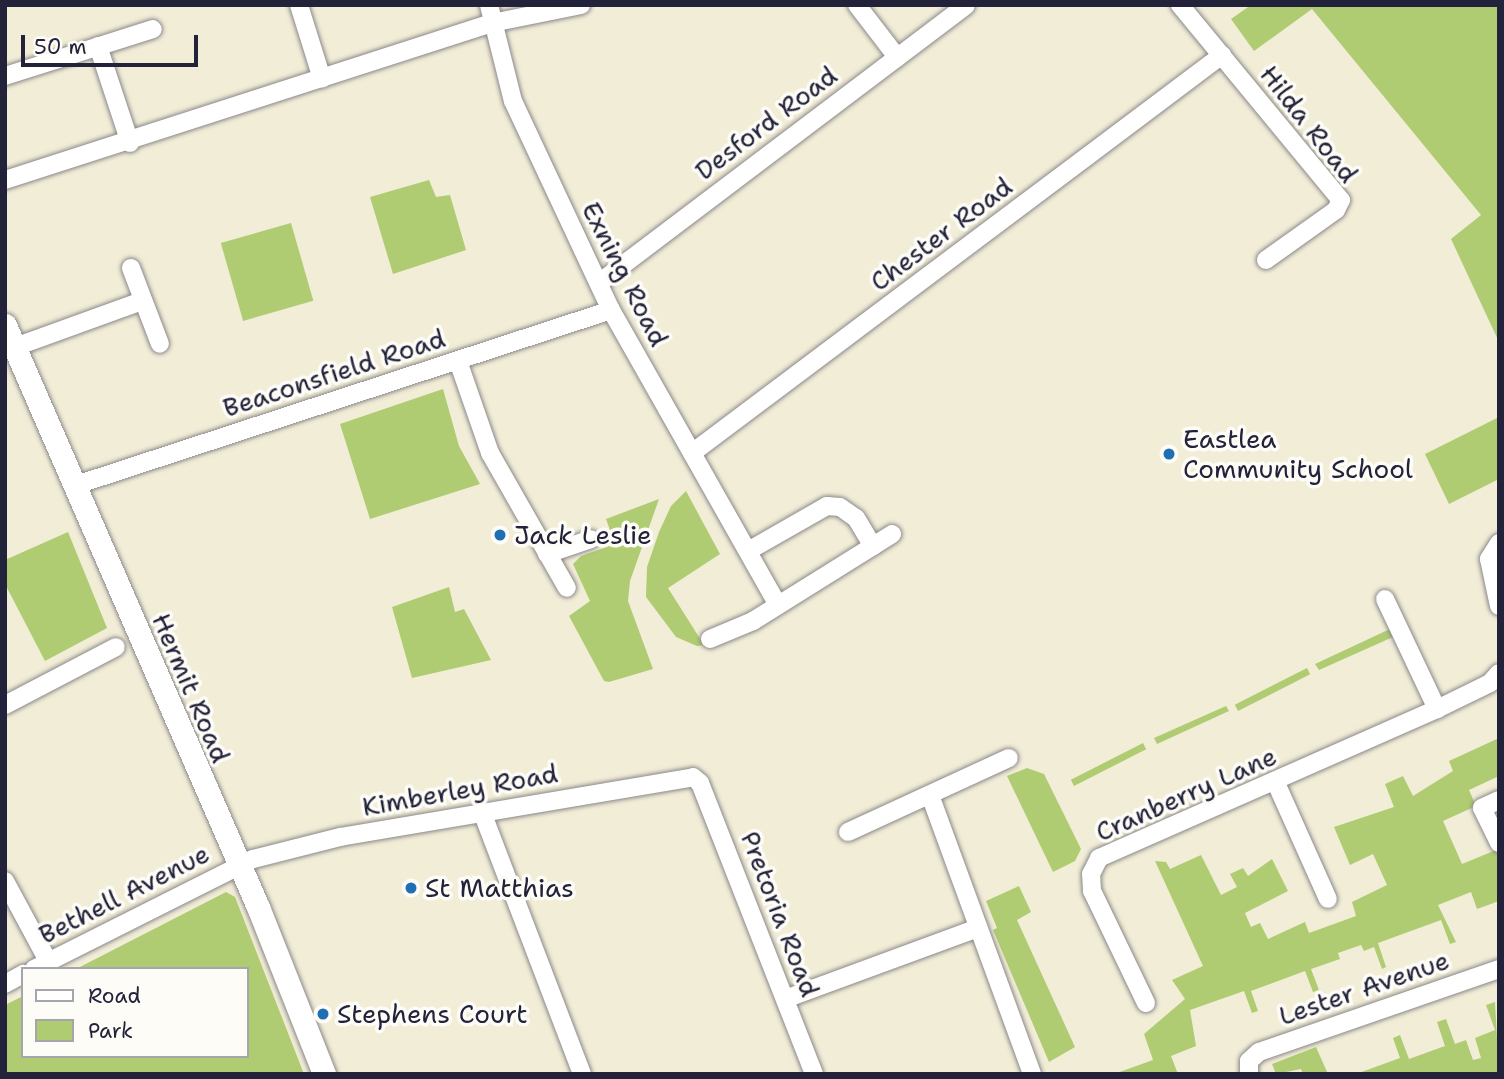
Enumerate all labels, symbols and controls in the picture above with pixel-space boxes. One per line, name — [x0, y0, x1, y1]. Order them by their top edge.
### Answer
scale bar — [24, 21, 201, 65]
text: 50 m — [34, 33, 87, 61]
street label: Hilda Road — [1254, 59, 1364, 189]
street label: Desford Road — [689, 60, 843, 186]
street label: Chester Road — [864, 171, 1018, 297]
street label: Exning Road — [575, 197, 675, 351]
street label: Beaconsfield Road — [219, 322, 449, 424]
place label: Eastlea Community School — [1183, 423, 1413, 485]
marker: Eastlea Community School — [1161, 446, 1177, 462]
place label: Jack Leslie — [514, 519, 652, 551]
marker: Jack Leslie — [492, 527, 508, 543]
street label: Hermit Road — [146, 609, 236, 767]
street label: Cranberry Lane — [1091, 740, 1281, 848]
street label: Kimberley Road — [360, 757, 560, 823]
street label: Pretoria Road — [734, 827, 826, 1001]
street label: Bethell Avenue — [34, 838, 214, 950]
place label: St Matthias — [425, 872, 574, 904]
marker: St Matthias — [403, 880, 419, 896]
street label: Lester Avenue — [1275, 944, 1453, 1032]
legend — [21, 967, 248, 1058]
text: Road — [88, 982, 141, 1010]
place label: Stephens Court — [337, 998, 528, 1030]
marker: Stephens Court — [315, 1006, 331, 1022]
text: Park — [88, 1017, 133, 1045]

